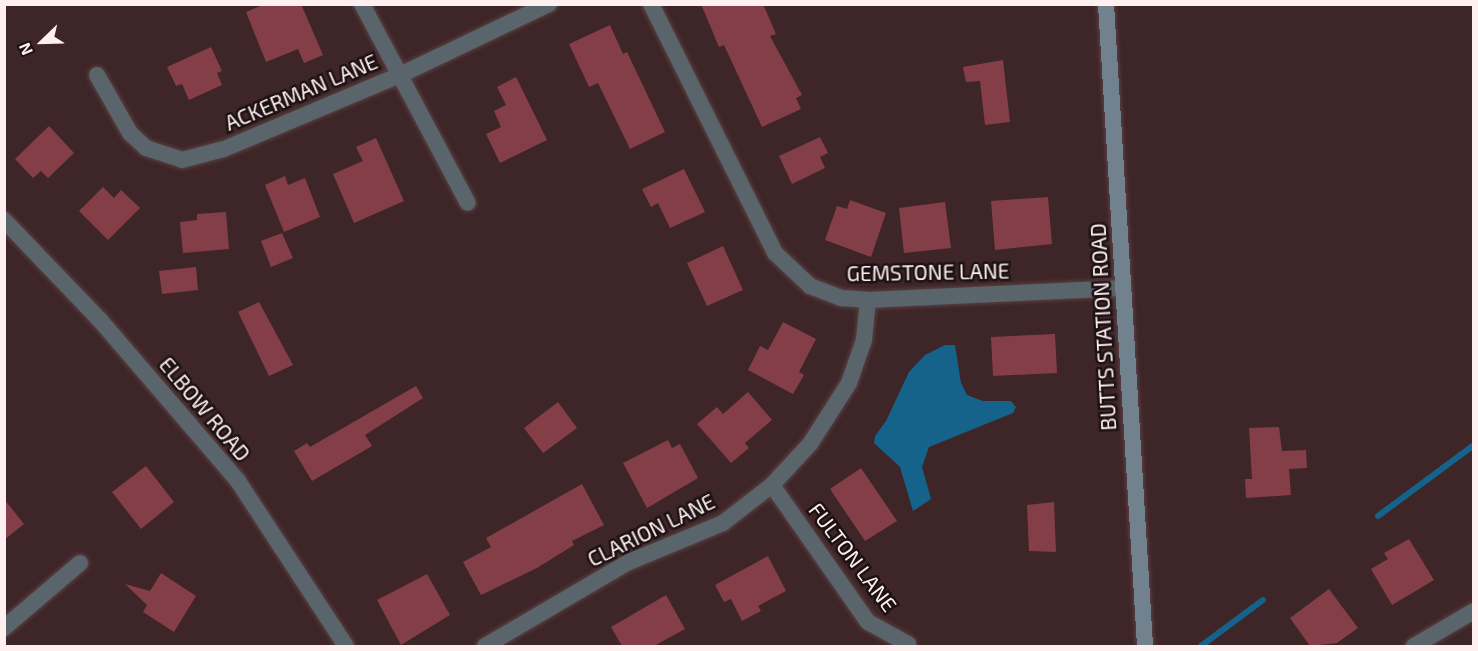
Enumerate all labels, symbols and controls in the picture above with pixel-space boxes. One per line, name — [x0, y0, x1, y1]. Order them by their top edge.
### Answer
north arrow — [12, 12, 72, 72]
text: N — [14, 40, 36, 58]
street label: ACKERMAN LANE — [221, 48, 381, 136]
street label: BUTTS STATION ROAD — [1085, 223, 1121, 431]
street label: GEMSTONE LANE — [846, 258, 1010, 286]
street label: ELBOW ROAD — [154, 352, 256, 466]
street label: CLARION LANE — [583, 488, 719, 572]
street label: FULTON LANE — [804, 498, 902, 616]

